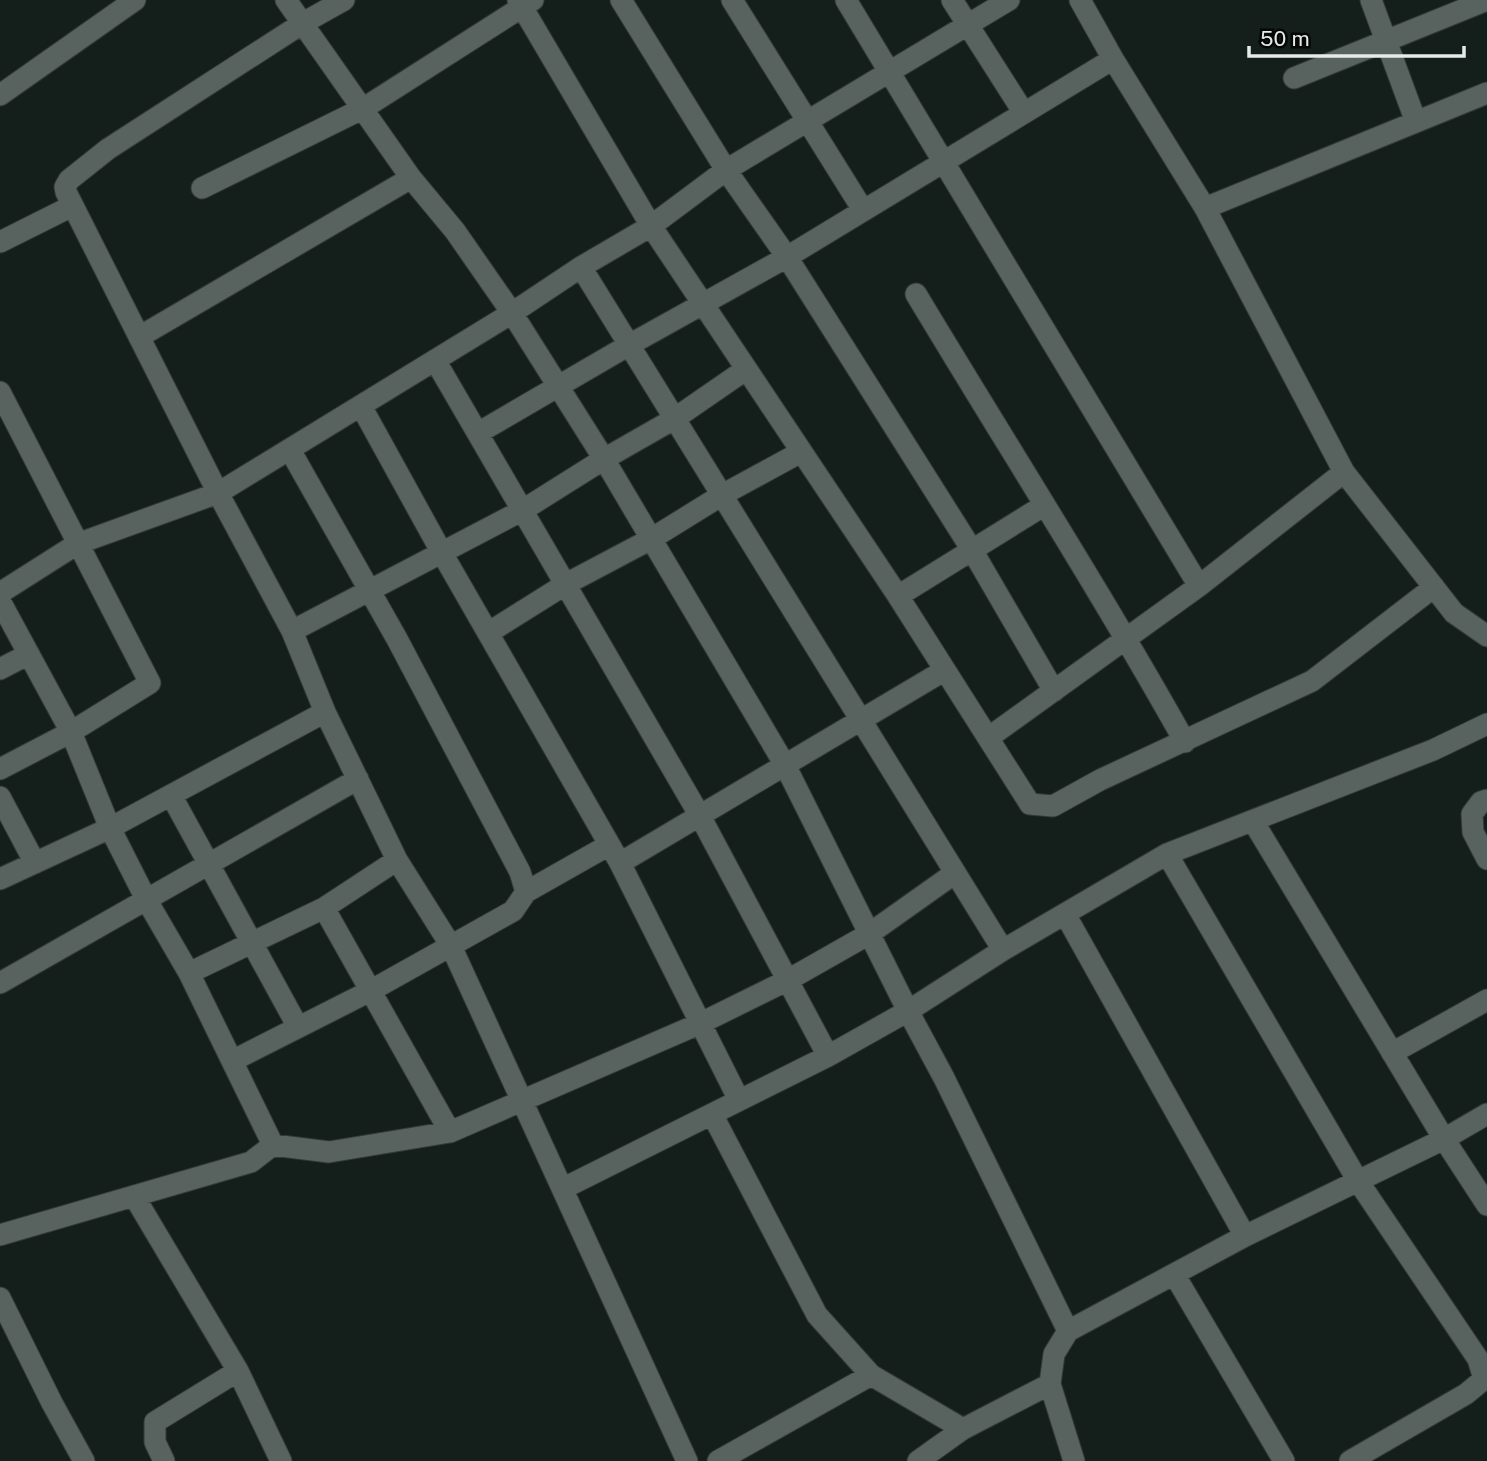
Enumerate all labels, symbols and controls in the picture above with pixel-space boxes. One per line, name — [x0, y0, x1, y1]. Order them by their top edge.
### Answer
scale bar — [1249, 14, 1464, 58]
text: 50 m — [1260, 26, 1310, 51]

